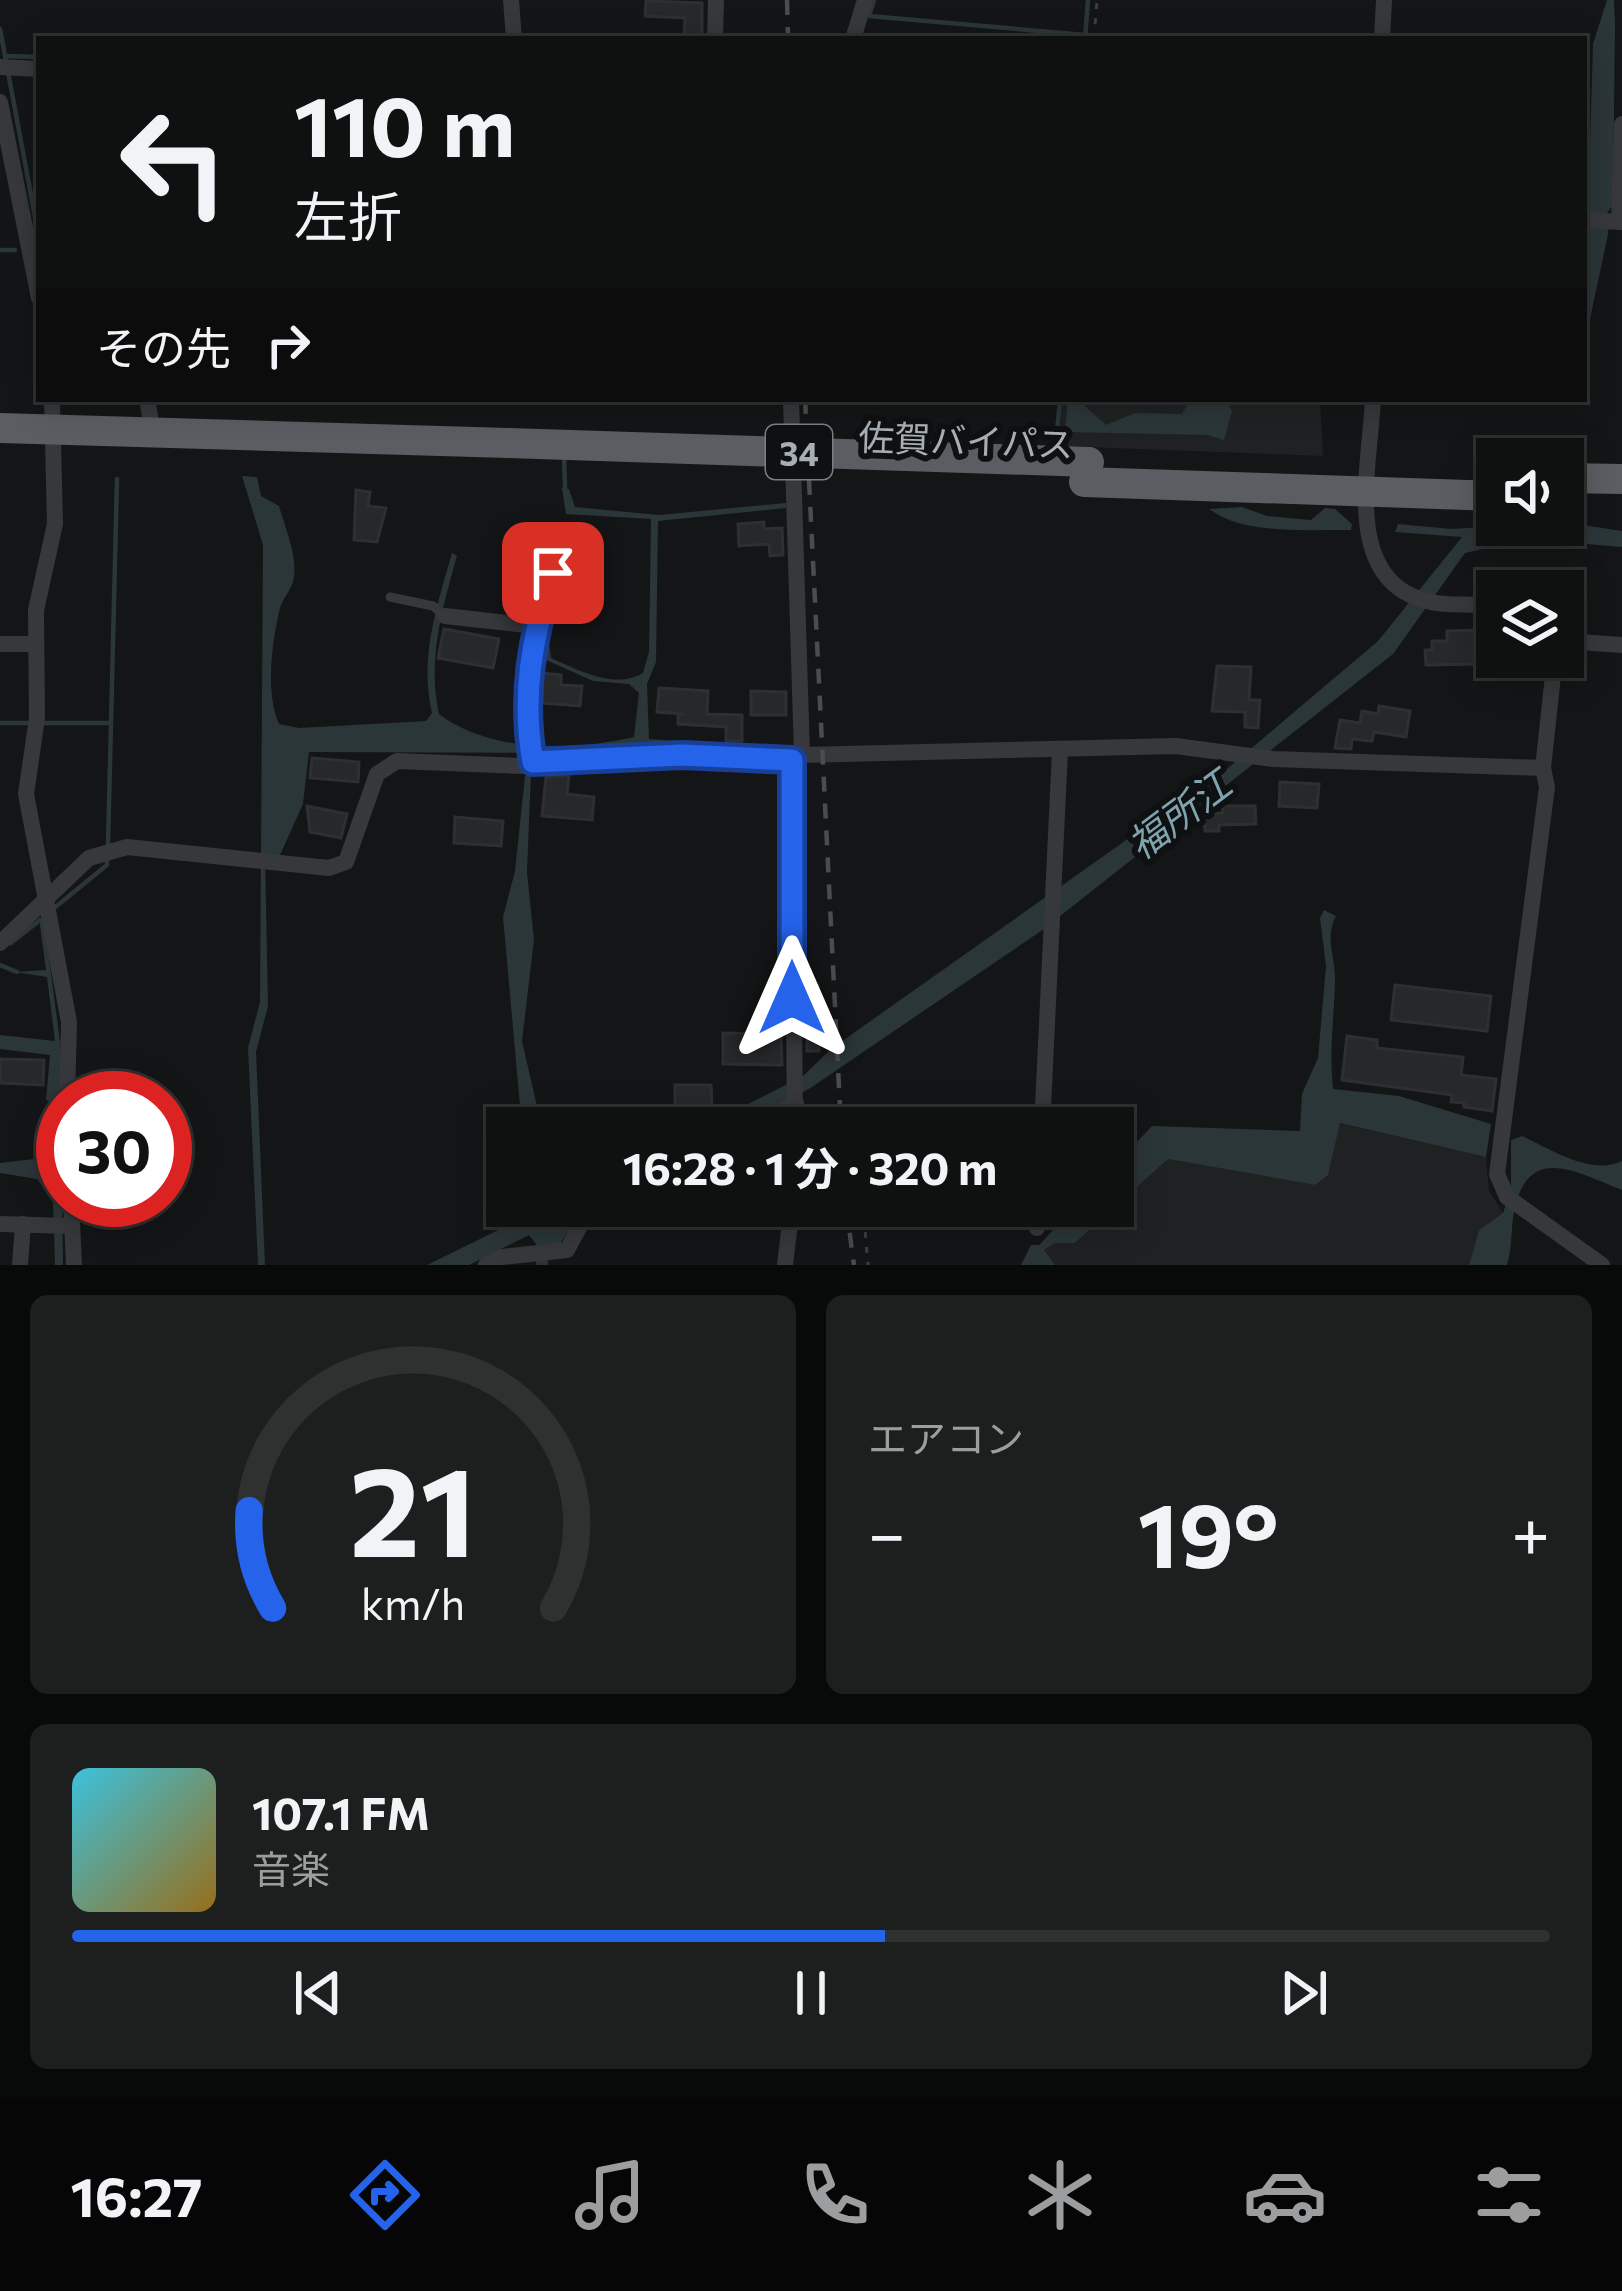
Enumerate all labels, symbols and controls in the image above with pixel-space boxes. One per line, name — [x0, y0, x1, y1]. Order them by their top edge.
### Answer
text: 110 m — [294, 72, 515, 174]
icon: left — [96, 84, 252, 240]
text: 左折 — [294, 182, 402, 248]
icon: right — [255, 312, 321, 378]
text: その先 — [96, 319, 231, 374]
street label: 佐賀バイパス — [858, 413, 1074, 465]
road number: 34 — [766, 425, 832, 479]
map controls — [1476, 438, 1584, 678]
button: sound — [1476, 438, 1584, 546]
pin — [502, 522, 604, 624]
icon: arrive — [520, 540, 586, 606]
button: layers — [1476, 570, 1584, 678]
water label: 福所江 — [1117, 756, 1242, 867]
position arrow — [729, 935, 855, 1061]
speed limit sign: 30 — [36, 1071, 192, 1227]
text: 16:28 · 1 分 · 320 m — [623, 1139, 997, 1194]
text: エアコン — [868, 1413, 1024, 1461]
text: 21 — [349, 1430, 477, 1583]
text: 19° — [1138, 1476, 1279, 1587]
text: − — [868, 1491, 906, 1572]
text: + — [1511, 1491, 1550, 1572]
text: km/h — [361, 1575, 465, 1628]
text: 107.1 FM — [252, 1784, 430, 1839]
text: 音楽 — [252, 1844, 330, 1892]
icon: previous — [285, 1960, 351, 2026]
icon: pause — [778, 1960, 844, 2026]
icon: next — [1271, 1960, 1337, 2026]
icon: directions — [343, 2153, 427, 2237]
icon: music — [568, 2153, 652, 2237]
icon: phone — [793, 2153, 877, 2237]
icon: climate — [1018, 2153, 1102, 2237]
icon: car — [1243, 2153, 1327, 2237]
icon: filters — [1467, 2153, 1551, 2237]
text: 16:27 — [70, 2162, 203, 2228]

